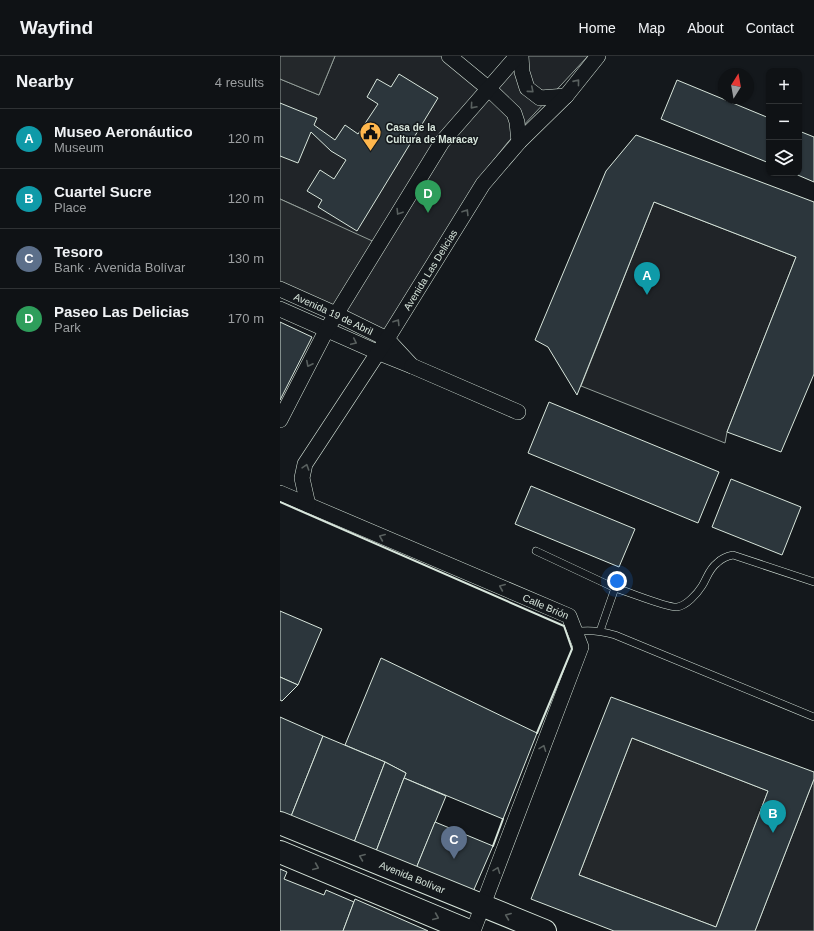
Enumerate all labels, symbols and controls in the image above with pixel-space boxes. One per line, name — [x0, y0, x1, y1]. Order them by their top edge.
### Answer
text: Wayfind — [20, 17, 93, 38]
text: Home — [579, 20, 616, 36]
text: Map — [638, 20, 665, 36]
text: About — [687, 20, 724, 36]
text: Contact — [746, 20, 794, 36]
north arrow — [718, 68, 754, 104]
map controls — [766, 68, 802, 176]
button: + — [766, 68, 802, 104]
text: Nearby — [16, 72, 74, 91]
text: 4 results — [215, 75, 264, 90]
one-way arrow — [573, 79, 580, 86]
one-way arrow — [526, 86, 534, 93]
one-way arrow — [471, 102, 478, 109]
button: − — [766, 104, 802, 140]
public building icon: Casa de la Cultura de Maracay — [357, 120, 383, 153]
place label: Casa de la Cultura de Maracay — [386, 122, 479, 145]
text: Museo Aeronáutico — [54, 123, 193, 140]
text: A — [24, 131, 34, 146]
text: 120 m — [228, 131, 264, 146]
text: Museum — [54, 140, 104, 155]
button: layers — [766, 140, 802, 176]
pin: D — [415, 180, 441, 213]
text: Cuartel Sucre — [54, 183, 152, 200]
text: B — [24, 191, 34, 206]
text: 120 m — [228, 191, 264, 206]
text: Place — [54, 200, 87, 215]
one-way arrow — [396, 208, 403, 215]
one-way arrow — [461, 209, 469, 216]
street label: Avenida Las Delicias — [401, 228, 459, 312]
text: Tesoro — [54, 243, 103, 260]
text: C — [24, 251, 34, 266]
text: 130 m — [228, 251, 264, 266]
text: Bank · Avenida Bolívar — [54, 260, 185, 275]
pin: A — [634, 262, 660, 295]
street label: Avenida 19 de Abril — [292, 291, 375, 337]
text: Paseo Las Delicias — [54, 303, 189, 320]
text: D — [24, 311, 34, 326]
text: 170 m — [228, 311, 264, 326]
one-way arrow — [393, 319, 400, 326]
text: Park — [54, 320, 81, 335]
one-way arrow — [350, 337, 357, 345]
one-way arrow — [306, 360, 314, 367]
one-way arrow — [301, 464, 309, 471]
one-way arrow — [379, 533, 386, 541]
your location — [607, 571, 627, 591]
one-way arrow — [498, 584, 505, 592]
street label: Calle Brión — [521, 592, 570, 621]
one-way arrow — [538, 745, 546, 752]
pin: B — [760, 800, 786, 833]
pin: C — [441, 826, 467, 859]
one-way arrow — [359, 853, 366, 861]
street label: Avenida Bolívar — [378, 859, 447, 896]
one-way arrow — [312, 863, 319, 871]
one-way arrow — [493, 866, 501, 873]
one-way arrow — [432, 913, 439, 921]
one-way arrow — [505, 913, 512, 921]

